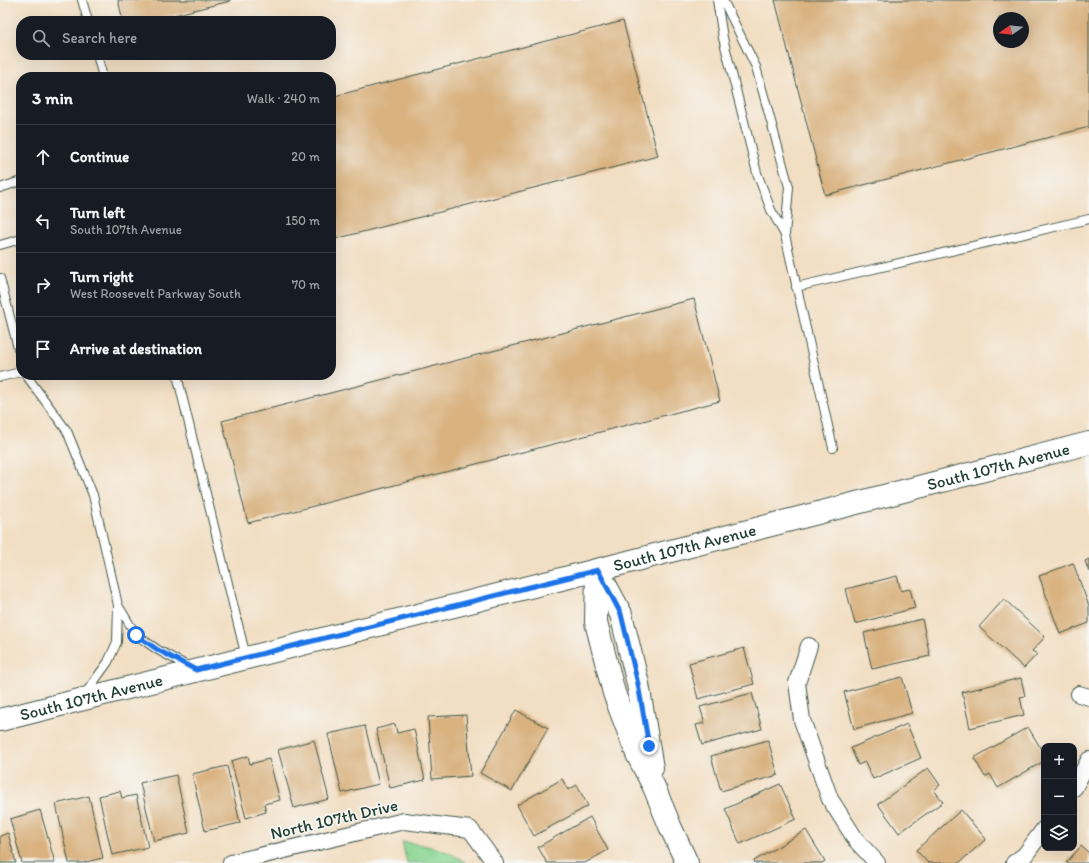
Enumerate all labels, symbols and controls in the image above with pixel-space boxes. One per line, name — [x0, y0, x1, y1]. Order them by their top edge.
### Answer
north arrow — [993, 12, 1029, 48]
search box — [16, 16, 336, 60]
icon: search — [30, 27, 52, 49]
text: Search here — [62, 29, 137, 47]
text: 3 min — [32, 88, 73, 108]
text: Walk · 240 m — [247, 91, 320, 106]
icon: ahead — [32, 146, 54, 168]
text: Continue — [70, 148, 129, 166]
text: 20 m — [291, 149, 320, 164]
text: Turn left — [70, 204, 125, 222]
icon: left — [32, 210, 54, 232]
text: 150 m — [285, 213, 320, 228]
text: South 107th Avenue — [70, 222, 182, 237]
text: Turn right — [70, 268, 134, 286]
icon: right — [32, 274, 54, 296]
text: 70 m — [292, 277, 320, 292]
text: West Roosevelt Parkway South — [70, 286, 241, 301]
icon: arrive — [32, 338, 54, 360]
text: Arrive at destination — [70, 340, 202, 358]
street label: South 107th Avenue — [925, 438, 1072, 494]
street label: South 107th Avenue — [611, 519, 758, 575]
route start — [127, 626, 145, 644]
street label: South 107th Avenue — [18, 670, 165, 725]
route end — [640, 737, 658, 755]
map controls — [1041, 743, 1077, 851]
button: + — [1041, 743, 1077, 779]
button: − — [1041, 779, 1077, 815]
street label: North 107th Drive — [268, 795, 400, 843]
button: layers — [1041, 815, 1077, 851]

